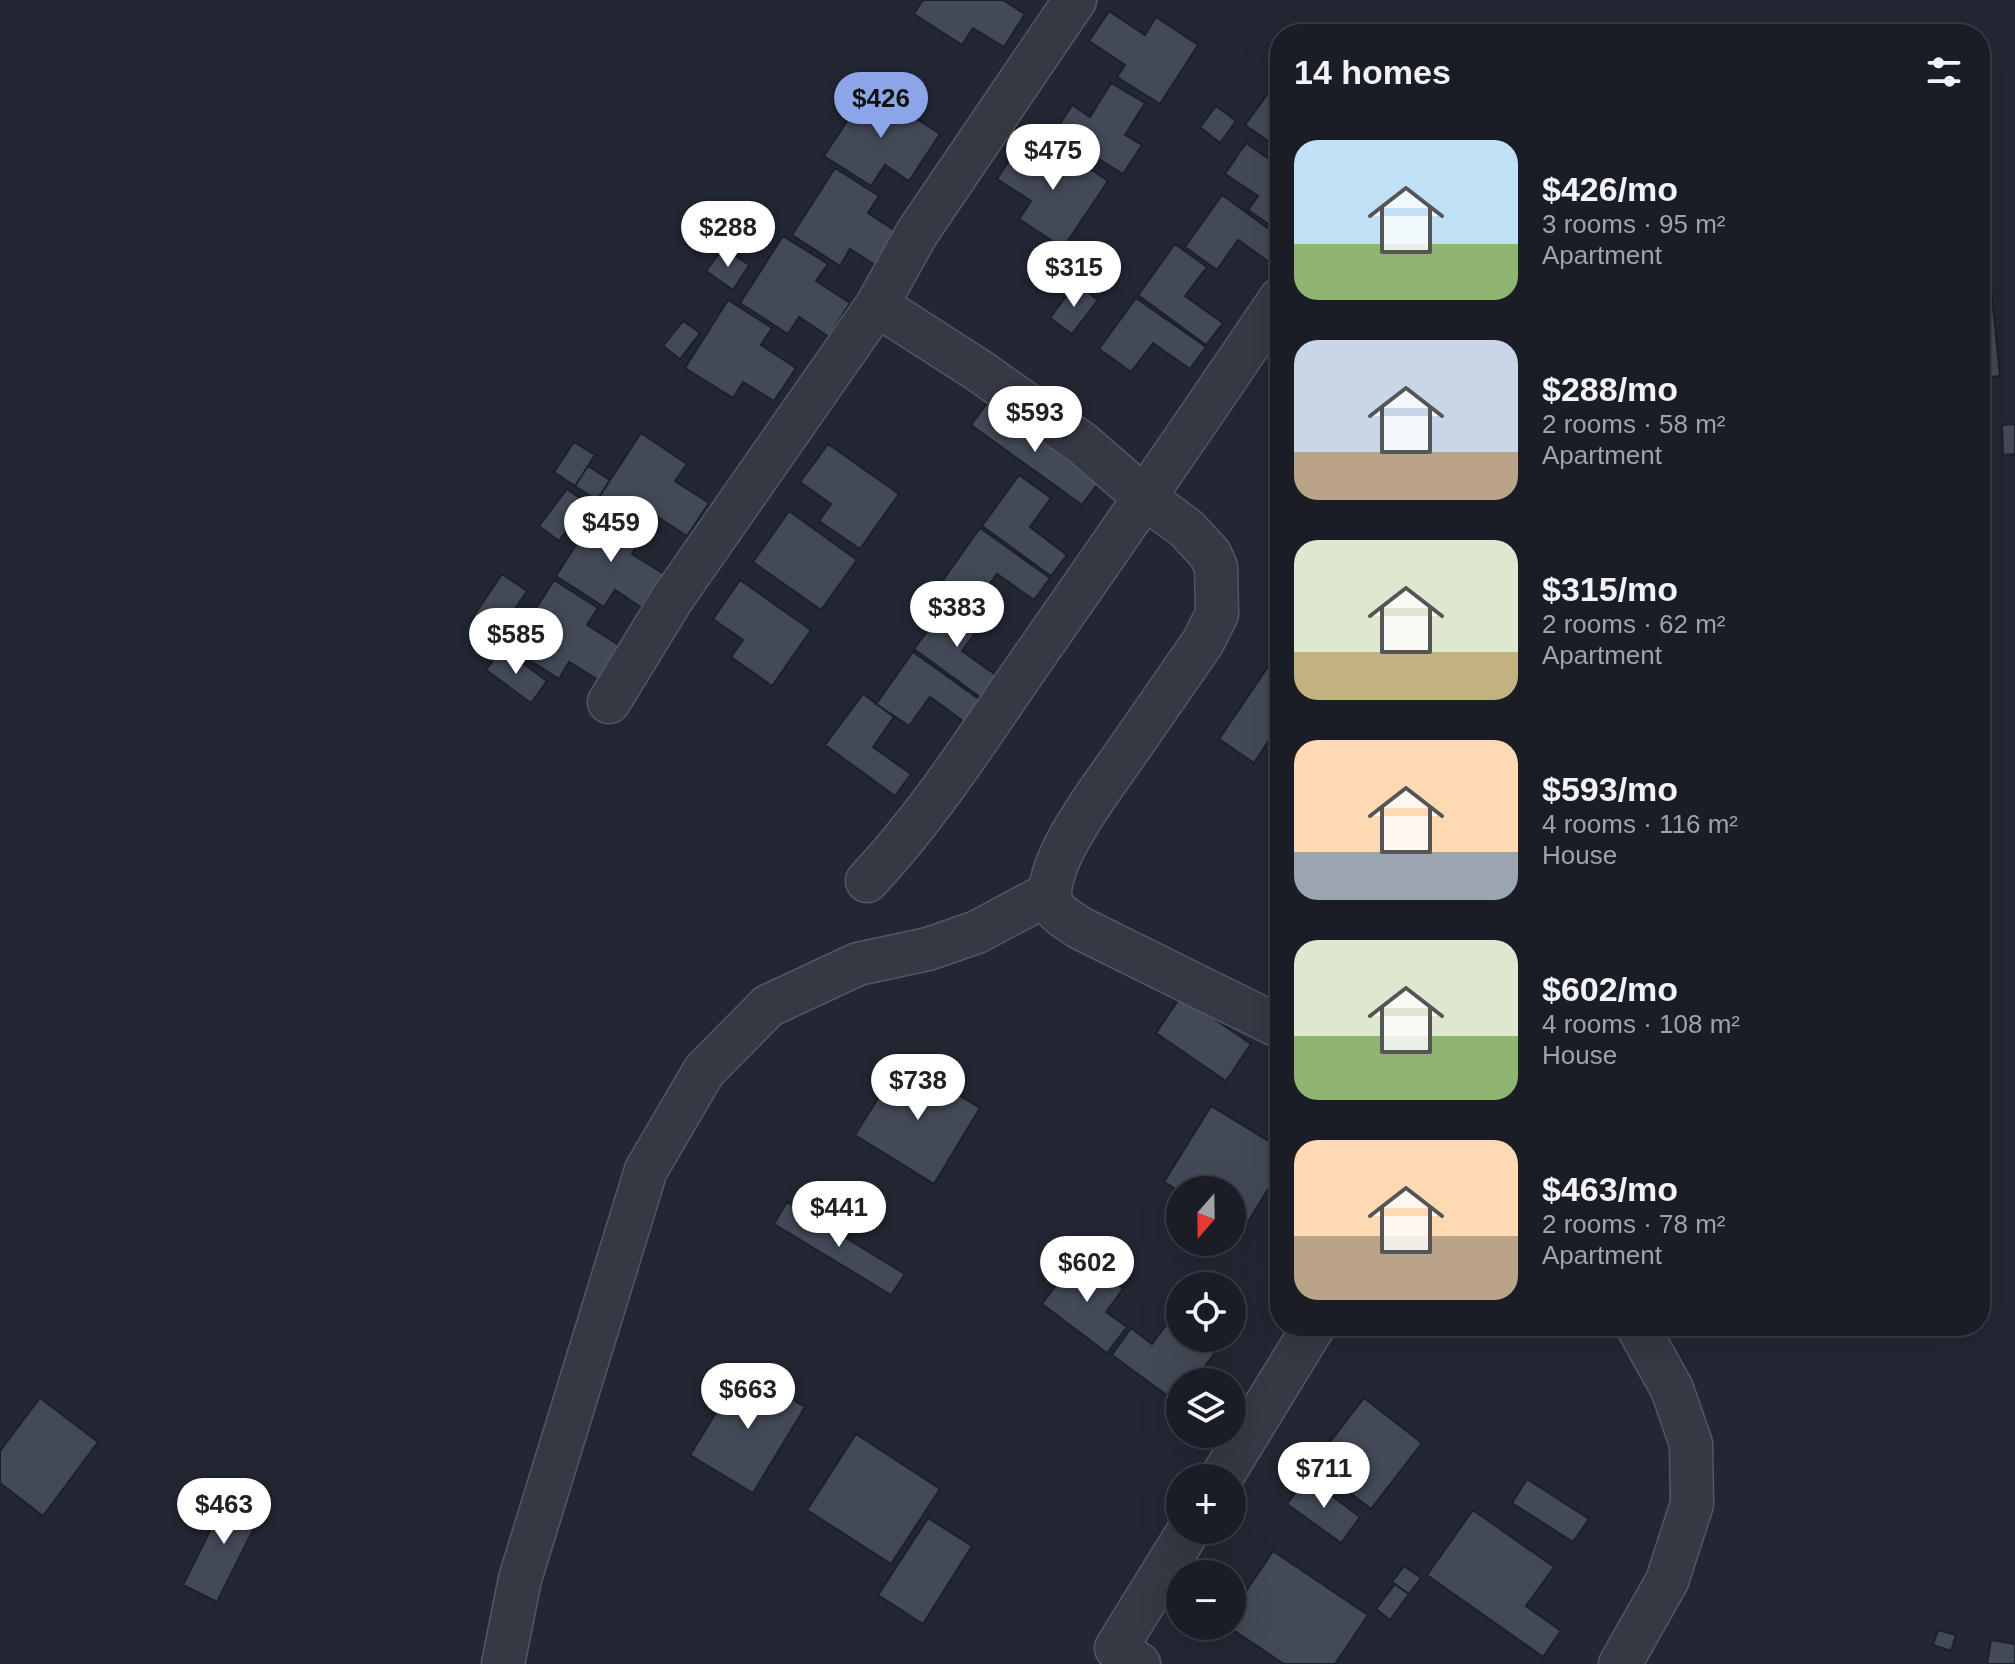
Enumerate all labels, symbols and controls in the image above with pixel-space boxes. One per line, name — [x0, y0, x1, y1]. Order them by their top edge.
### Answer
icon: filters — [1922, 50, 1966, 94]
text: 14 homes — [1294, 53, 1451, 91]
pin: $426 — [834, 72, 928, 140]
text: $426 — [852, 83, 910, 113]
pin: $475 — [1006, 124, 1100, 192]
text: $475 — [1024, 135, 1082, 165]
text: $426/mo — [1542, 170, 1678, 208]
icon: home — [1358, 172, 1454, 268]
pin: $288 — [681, 201, 775, 269]
text: 3 rooms · 95 m² — [1542, 209, 1726, 239]
text: $288 — [699, 212, 757, 242]
text: Apartment — [1542, 240, 1662, 270]
pin: $315 — [1027, 241, 1121, 309]
text: $315 — [1045, 252, 1103, 282]
text: $288/mo — [1542, 370, 1678, 408]
icon: home — [1358, 372, 1454, 468]
pin: $593 — [988, 386, 1082, 454]
text: $593 — [1006, 397, 1064, 427]
text: 2 rooms · 58 m² — [1542, 409, 1726, 439]
text: Apartment — [1542, 440, 1662, 470]
pin: $459 — [564, 496, 658, 564]
text: $459 — [582, 507, 640, 537]
text: $315/mo — [1542, 570, 1678, 608]
icon: home — [1358, 572, 1454, 668]
pin: $383 — [910, 581, 1004, 649]
text: $383 — [928, 592, 986, 622]
pin: $585 — [469, 608, 563, 676]
text: 2 rooms · 62 m² — [1542, 609, 1726, 639]
text: $585 — [487, 619, 545, 649]
text: Apartment — [1542, 640, 1662, 670]
text: $593/mo — [1542, 770, 1678, 808]
icon: home — [1358, 772, 1454, 868]
text: 4 rooms · 116 m² — [1542, 809, 1738, 839]
text: House — [1542, 840, 1617, 870]
text: $602/mo — [1542, 970, 1678, 1008]
icon: home — [1358, 972, 1454, 1068]
text: 4 rooms · 108 m² — [1542, 1009, 1740, 1039]
text: House — [1542, 1040, 1617, 1070]
pin: $738 — [871, 1054, 965, 1122]
text: $738 — [889, 1065, 947, 1095]
text: $463/mo — [1542, 1170, 1678, 1208]
icon: home — [1358, 1172, 1454, 1268]
north arrow — [1166, 1176, 1246, 1256]
map controls — [1166, 1176, 1246, 1640]
pin: $441 — [792, 1181, 886, 1249]
text: $441 — [810, 1192, 868, 1222]
text: 2 rooms · 78 m² — [1542, 1209, 1726, 1239]
pin: $602 — [1040, 1236, 1134, 1304]
text: Apartment — [1542, 1240, 1662, 1270]
text: $602 — [1058, 1247, 1116, 1277]
button: locate — [1166, 1272, 1246, 1352]
pin: $663 — [701, 1363, 795, 1431]
button: layers — [1166, 1368, 1246, 1448]
text: $663 — [719, 1374, 777, 1404]
pin: $711 — [1277, 1442, 1371, 1510]
text: $711 — [1296, 1453, 1352, 1483]
button: + — [1166, 1464, 1246, 1544]
pin: $463 — [177, 1478, 271, 1546]
text: $463 — [195, 1489, 253, 1519]
button: − — [1166, 1560, 1246, 1640]

